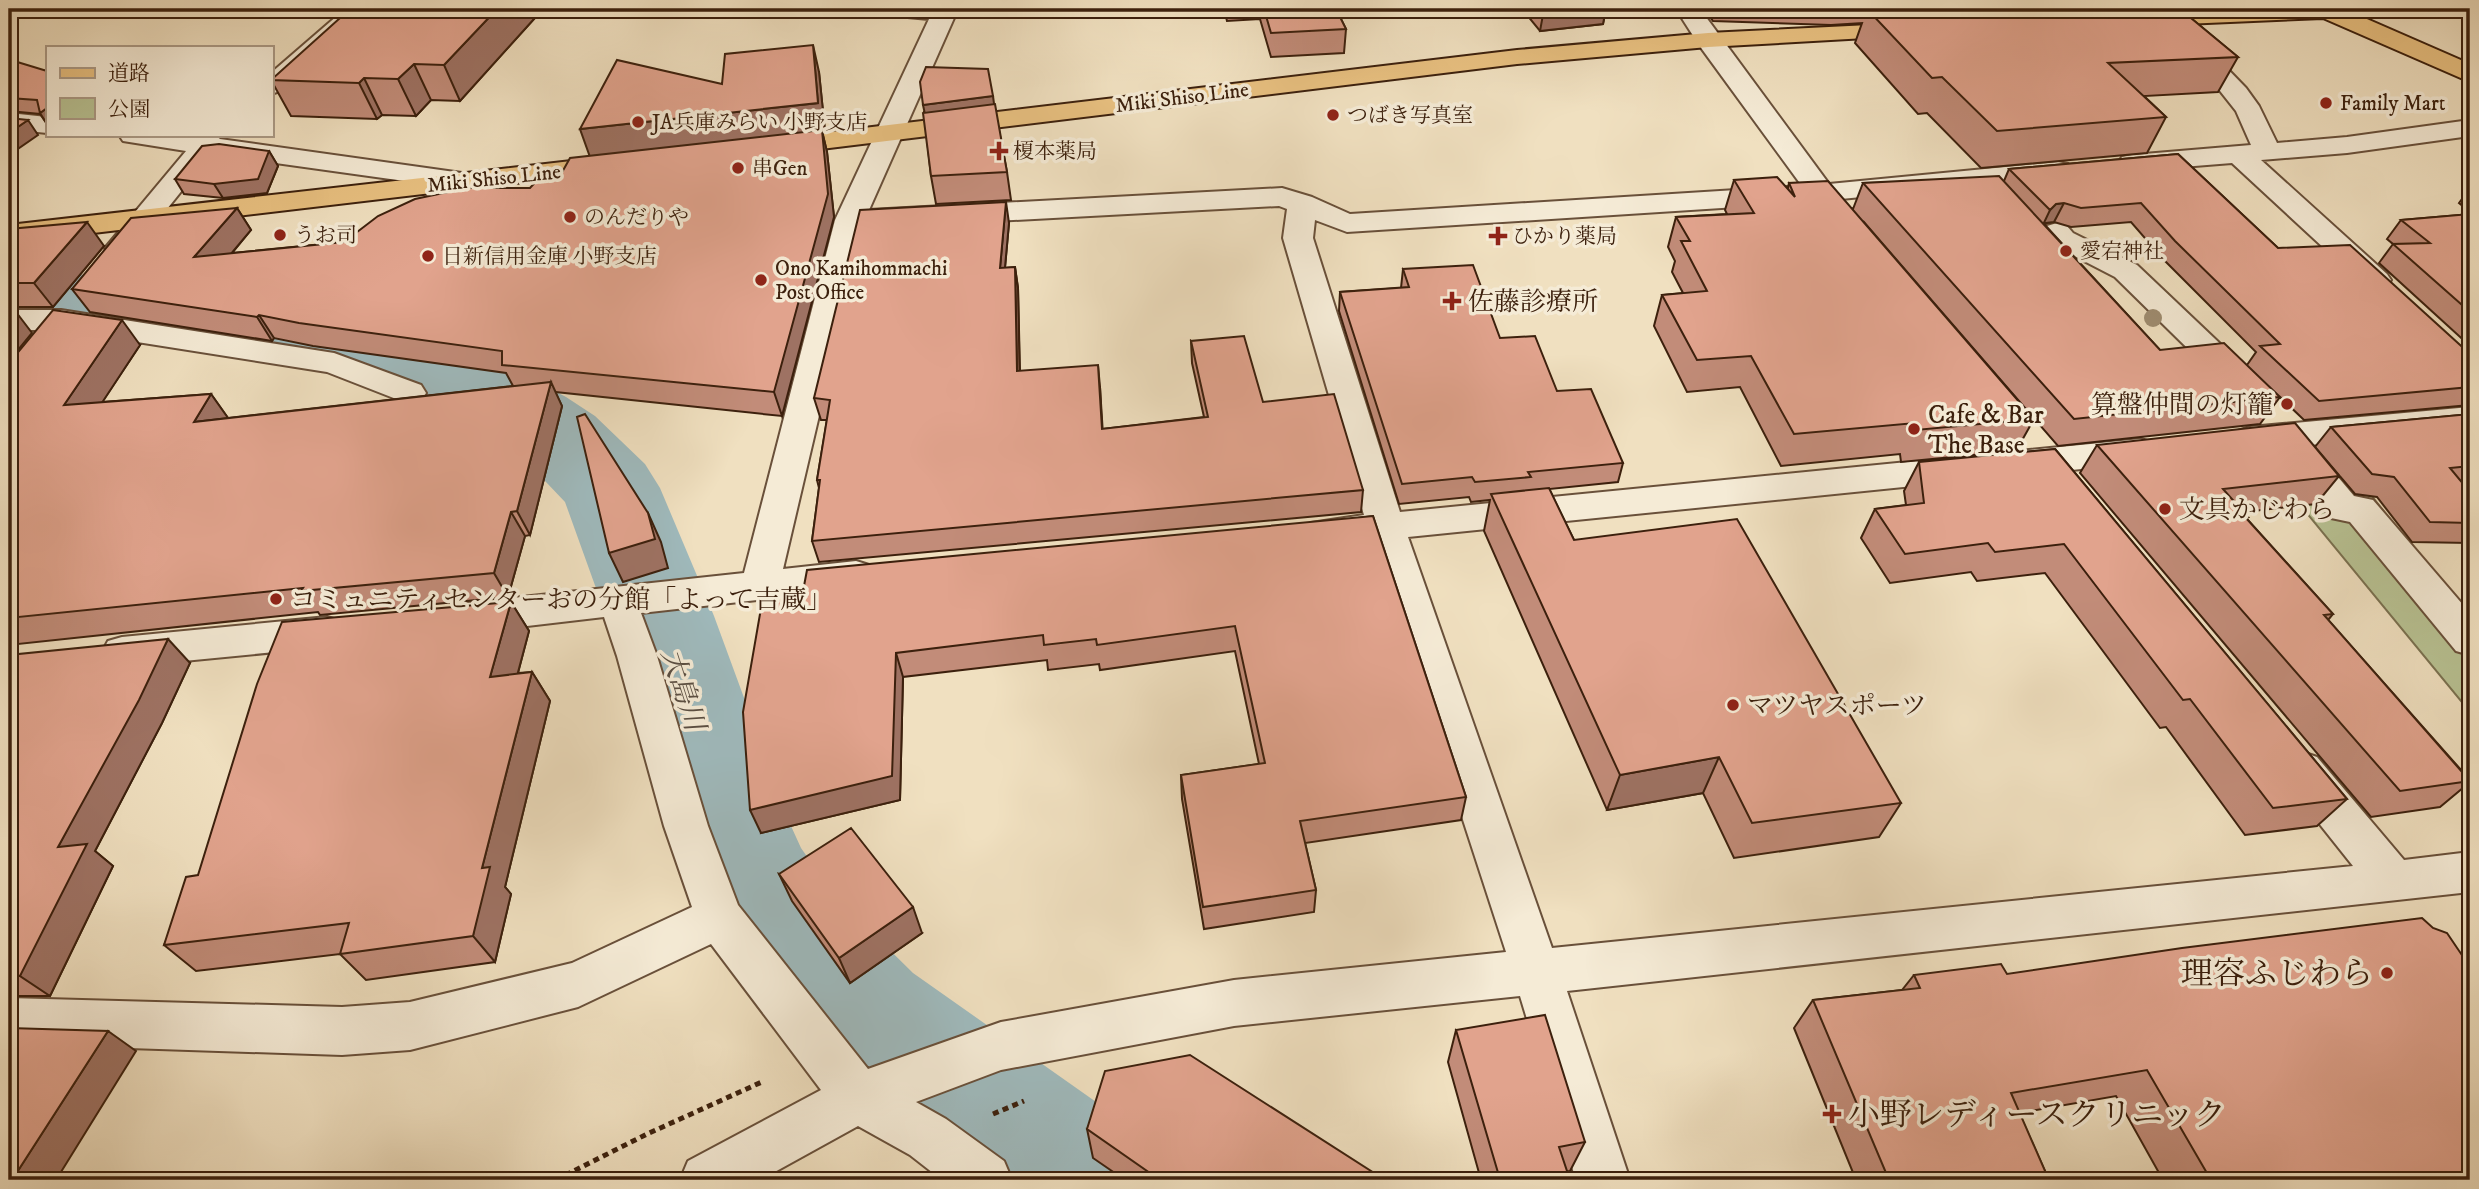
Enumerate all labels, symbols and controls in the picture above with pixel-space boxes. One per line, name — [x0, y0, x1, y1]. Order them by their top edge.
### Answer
legend — [46, 46, 273, 136]
text: 道路 — [108, 61, 150, 87]
street label: Miki Shiso Line — [1114, 77, 1251, 119]
place label: Family Mart — [2340, 91, 2446, 117]
marker: Family Mart — [2318, 95, 2334, 111]
text: 公園 — [108, 97, 150, 123]
place label: つばき写真室 — [1347, 103, 1473, 129]
marker: つばき写真室 — [1325, 107, 1341, 123]
place label: JA兵庫みらい 小野支店 — [650, 110, 867, 136]
marker: JA兵庫みらい 小野支店 — [630, 114, 646, 130]
place label: 榎本薬局 — [1013, 139, 1097, 165]
marker: 榎本薬局 — [991, 143, 1007, 159]
place label: 串Gen — [752, 156, 807, 182]
street label: Miki Shiso Line — [426, 159, 563, 199]
marker: 串Gen — [730, 160, 746, 176]
place label: のんだりや — [584, 205, 689, 231]
marker: のんだりや — [562, 209, 578, 225]
place label: うお司 — [294, 223, 357, 249]
place label: ひかり薬局 — [1512, 224, 1617, 250]
marker: うお司 — [272, 227, 288, 243]
marker: ひかり薬局 — [1490, 228, 1506, 244]
place label: 愛宕神社 — [2080, 239, 2164, 265]
marker: 愛宕神社 — [2058, 243, 2074, 259]
place label: 日新信用金庫 小野支店 — [442, 244, 657, 270]
marker: 日新信用金庫 小野支店 — [420, 248, 436, 264]
place label: Ono Kamihommachi Post Office — [775, 256, 947, 306]
marker: Ono Kamihommachi Post Office — [753, 272, 769, 288]
place label: 佐藤診療所 — [1468, 286, 1598, 319]
marker: 佐藤診療所 — [1442, 291, 1462, 311]
place label: 算盤仲間の灯籠 — [2091, 389, 2273, 422]
marker: 算盤仲間の灯籠 — [2279, 396, 2295, 412]
place label: Cafe & Bar The Base — [1928, 399, 2044, 462]
marker: Cafe & Bar The Base — [1906, 421, 1922, 437]
place label: 文具かじわら — [2179, 494, 2335, 527]
marker: 文具かじわら — [2157, 501, 2173, 517]
place label: コミュニティセンターおの分館「よって吉蔵」 — [290, 584, 832, 617]
marker: コミュニティセンターおの分館「よって吉蔵」 — [268, 591, 284, 607]
water label: 大島川 — [653, 644, 713, 738]
place label: マツヤスポーツ — [1747, 690, 1927, 723]
marker: マツヤスポーツ — [1725, 697, 1741, 713]
place label: 理容ふじわら — [2181, 955, 2373, 995]
marker: 理容ふじわら — [2379, 965, 2395, 981]
place label: 小野レディースクリニック — [1848, 1096, 2226, 1136]
marker: 小野レディースクリニック — [1822, 1104, 1842, 1124]

